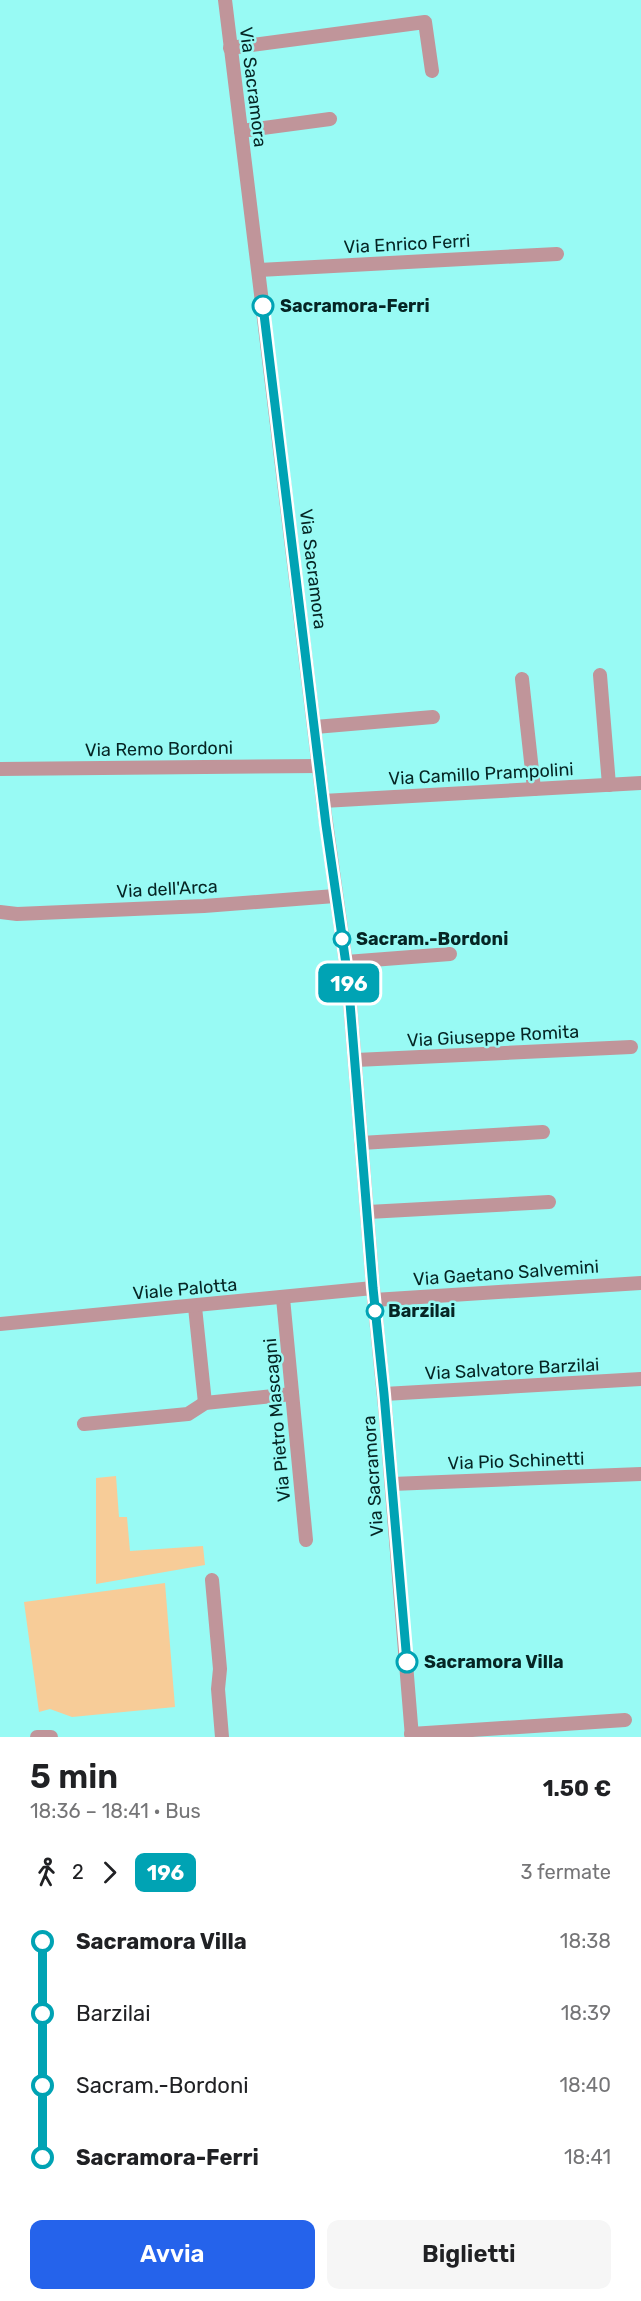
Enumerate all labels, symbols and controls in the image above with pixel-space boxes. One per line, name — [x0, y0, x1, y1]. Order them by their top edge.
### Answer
street label: Via Sacramora — [235, 26, 271, 148]
street label: Via Enrico Ferri — [343, 230, 471, 258]
marker: Sacramora-Ferri — [252, 295, 274, 317]
place label: Sacramora-Ferri — [280, 295, 430, 317]
street label: Via Sacramora — [295, 508, 331, 630]
street label: Via Remo Bordoni — [85, 737, 233, 761]
street label: Via Camillo Prampolini — [388, 758, 574, 790]
street label: Via dell'Arca — [116, 875, 218, 903]
place label: Sacram.-Bordoni — [356, 928, 508, 950]
marker: Sacram.-Bordoni — [333, 930, 351, 948]
line badge: 196 — [314, 964, 383, 1002]
text: 196 — [330, 971, 368, 996]
street label: Via Giuseppe Romita — [406, 1021, 580, 1051]
street label: Via Gaetano Salvemini — [412, 1256, 600, 1290]
street label: Viale Palotta — [132, 1273, 238, 1305]
place label: Barzilai — [388, 1300, 455, 1322]
marker: Barzilai — [366, 1302, 384, 1320]
street label: Via Pietro Mascagni — [259, 1337, 295, 1503]
street label: Via Salvatore Barzilai — [424, 1353, 600, 1385]
street label: Via Sacramora — [358, 1415, 388, 1537]
street label: Via Pio Schinetti — [447, 1448, 585, 1474]
marker: Sacramora Villa — [396, 1651, 418, 1673]
place label: Sacramora Villa — [424, 1651, 564, 1673]
text: 5 min — [30, 1757, 118, 1796]
text: 1.50 € — [543, 1775, 611, 1802]
text: 18:36 – 18:41 · Bus — [30, 1799, 201, 1823]
icon: walk — [30, 1856, 63, 1889]
icon: forward — [93, 1856, 126, 1889]
text: 2 — [72, 1860, 84, 1884]
text: 196 — [147, 1860, 184, 1885]
text: 3 fermate — [520, 1860, 611, 1884]
text: Sacramora Villa — [76, 1928, 247, 1955]
text: 18:38 — [560, 1929, 611, 1953]
text: Barzilai — [76, 2000, 151, 2027]
text: 18:39 — [561, 2001, 611, 2025]
text: Sacram.-Bordoni — [76, 2072, 249, 2099]
text: 18:40 — [559, 2073, 611, 2097]
text: Sacramora-Ferri — [76, 2144, 259, 2171]
text: 18:41 — [564, 2145, 611, 2169]
button: Avvia — [30, 2220, 315, 2289]
button: Biglietti — [327, 2220, 611, 2289]

